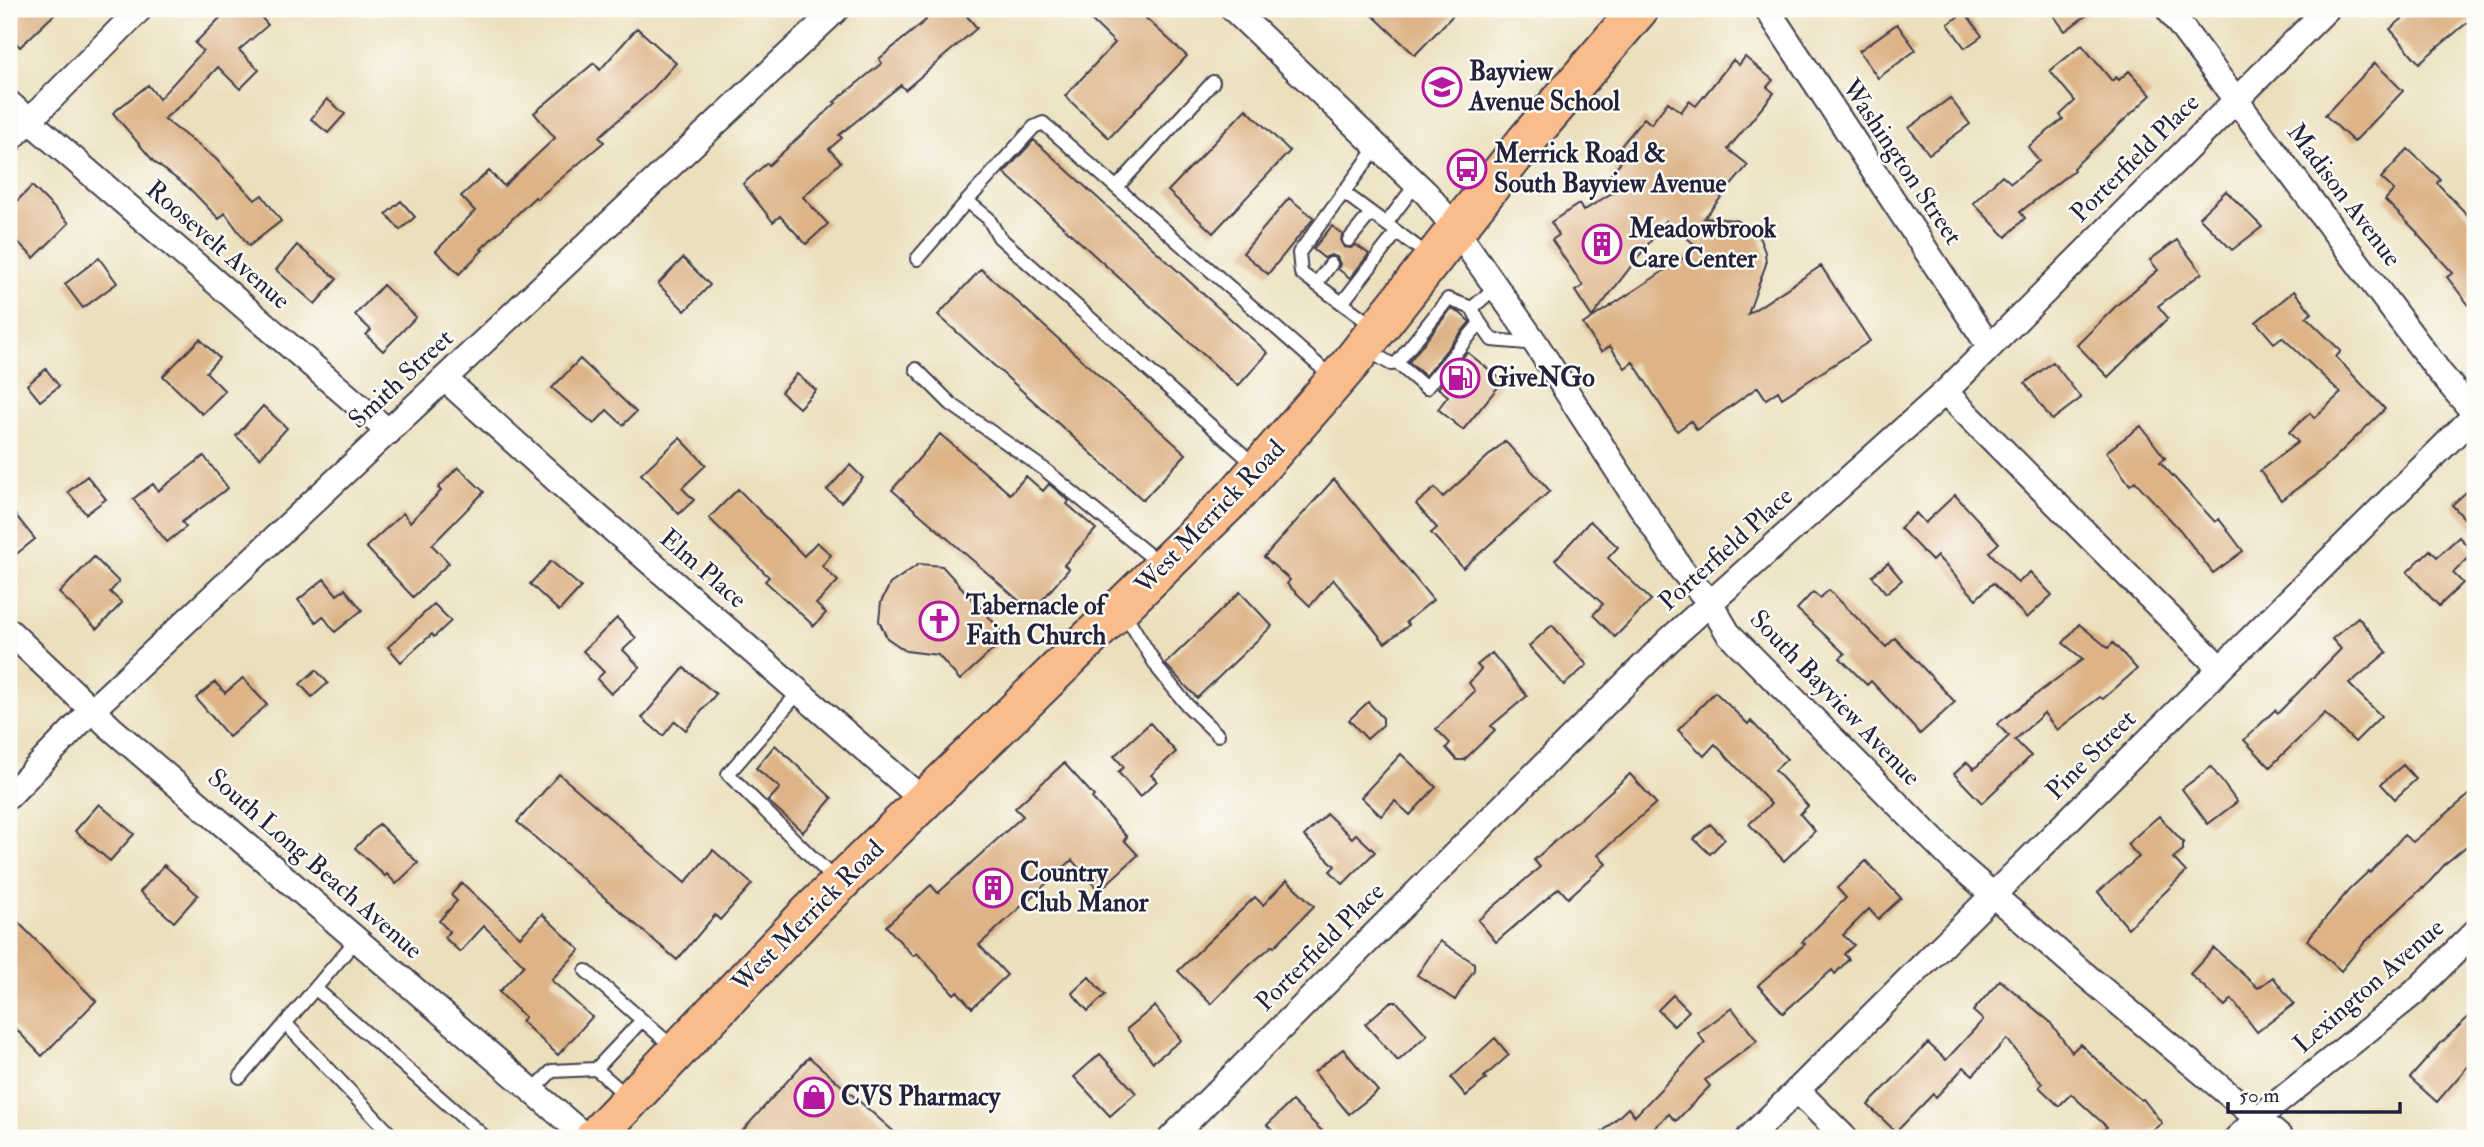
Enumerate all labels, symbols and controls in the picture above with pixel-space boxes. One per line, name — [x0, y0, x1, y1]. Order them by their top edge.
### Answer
place label: Bayview Avenue School — [1468, 56, 1620, 118]
school or university icon: Bayview Avenue School — [1421, 66, 1463, 108]
street label: Washington Street — [1834, 72, 1969, 251]
street label: Porterfield Place — [2064, 87, 2206, 229]
street label: Madison Avenue — [2280, 117, 2408, 273]
place label: Merrick Road & South Bayview Avenue — [1493, 138, 1727, 201]
bus stop icon: Merrick Road & South Bayview Avenue — [1446, 148, 1488, 190]
street label: Roosevelt Avenue — [139, 174, 297, 316]
place label: Meadowbrook Care Center — [1628, 213, 1777, 275]
building icon: Meadowbrook Care Center — [1581, 223, 1623, 265]
street label: Smith Street — [342, 322, 460, 436]
fuel station icon: GiveNGo — [1439, 357, 1481, 399]
place label: GiveNGo — [1487, 362, 1595, 394]
street label: West Merrick Road — [1128, 433, 1292, 602]
street label: Porterfield Place — [1652, 480, 1800, 618]
street label: Elm Place — [653, 522, 753, 616]
place label: Tabernacle of Faith Church — [965, 590, 1109, 652]
church icon: Tabernacle of Faith Church — [918, 600, 960, 642]
street label: South Bayview Avenue — [1743, 603, 1927, 793]
street label: Pine Street — [2039, 703, 2143, 807]
street label: South Long Beach Avenue — [201, 762, 429, 966]
street label: West Merrick Road — [724, 833, 891, 1000]
place label: Country Club Manor — [1020, 857, 1149, 919]
building icon: Country Club Manor — [972, 867, 1014, 909]
street label: Porterfield Place — [1249, 876, 1391, 1018]
street label: Lexington Avenue — [2287, 912, 2451, 1060]
scale bar — [2228, 1070, 2400, 1114]
shop icon: CVS Pharmacy — [793, 1076, 835, 1118]
place label: CVS Pharmacy — [841, 1081, 1002, 1114]
text: 50 m — [2239, 1082, 2280, 1109]

